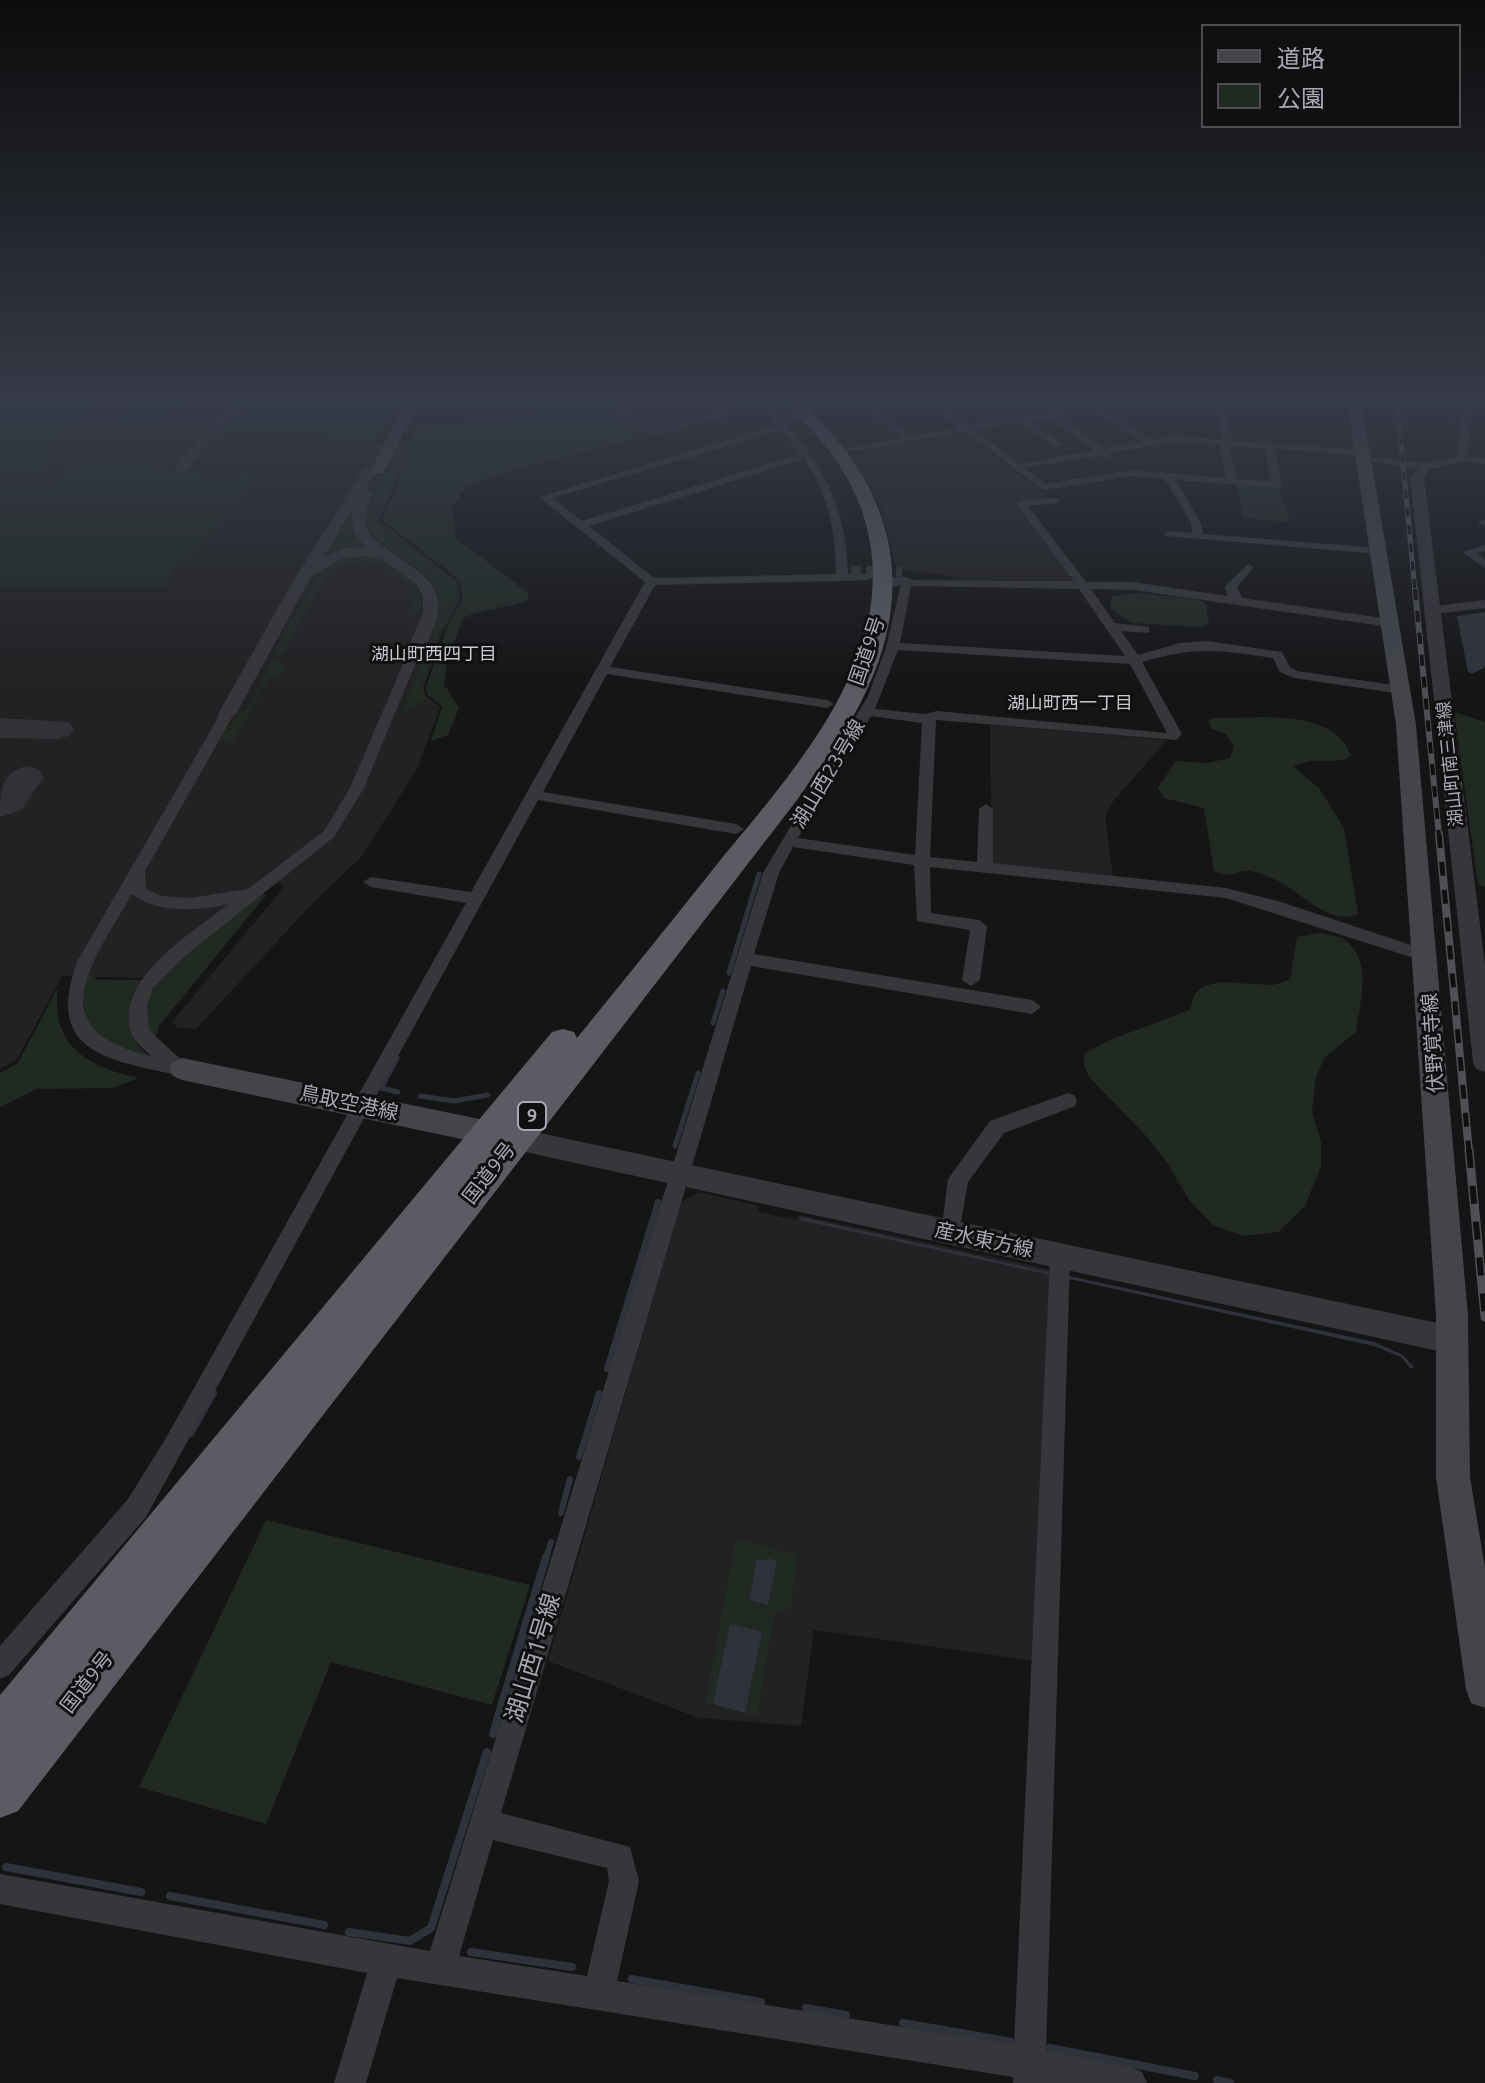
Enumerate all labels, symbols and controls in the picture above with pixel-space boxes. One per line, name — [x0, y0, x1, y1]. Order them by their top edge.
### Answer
legend — [1201, 24, 1461, 128]
text: 道路 — [1277, 45, 1325, 72]
text: 公園 — [1277, 85, 1325, 112]
street label: 国道9号 — [844, 613, 890, 689]
district label: 湖山町西四丁目 — [371, 643, 497, 665]
district label: 湖山町西一丁目 — [1007, 692, 1133, 714]
street label: 湖山町南三津線 — [1433, 700, 1467, 828]
street label: 湖山西23号線 — [786, 715, 870, 833]
street label: 伏野覚寺線 — [1418, 992, 1448, 1094]
street label: 鳥取空港線 — [298, 1081, 400, 1125]
road number: 9 — [518, 1102, 546, 1130]
street label: 国道9号 — [458, 1138, 520, 1208]
street label: 産水東方線 — [933, 1218, 1035, 1262]
street label: 湖山西1号線 — [500, 1590, 566, 1726]
street label: 国道9号 — [56, 1647, 118, 1717]

